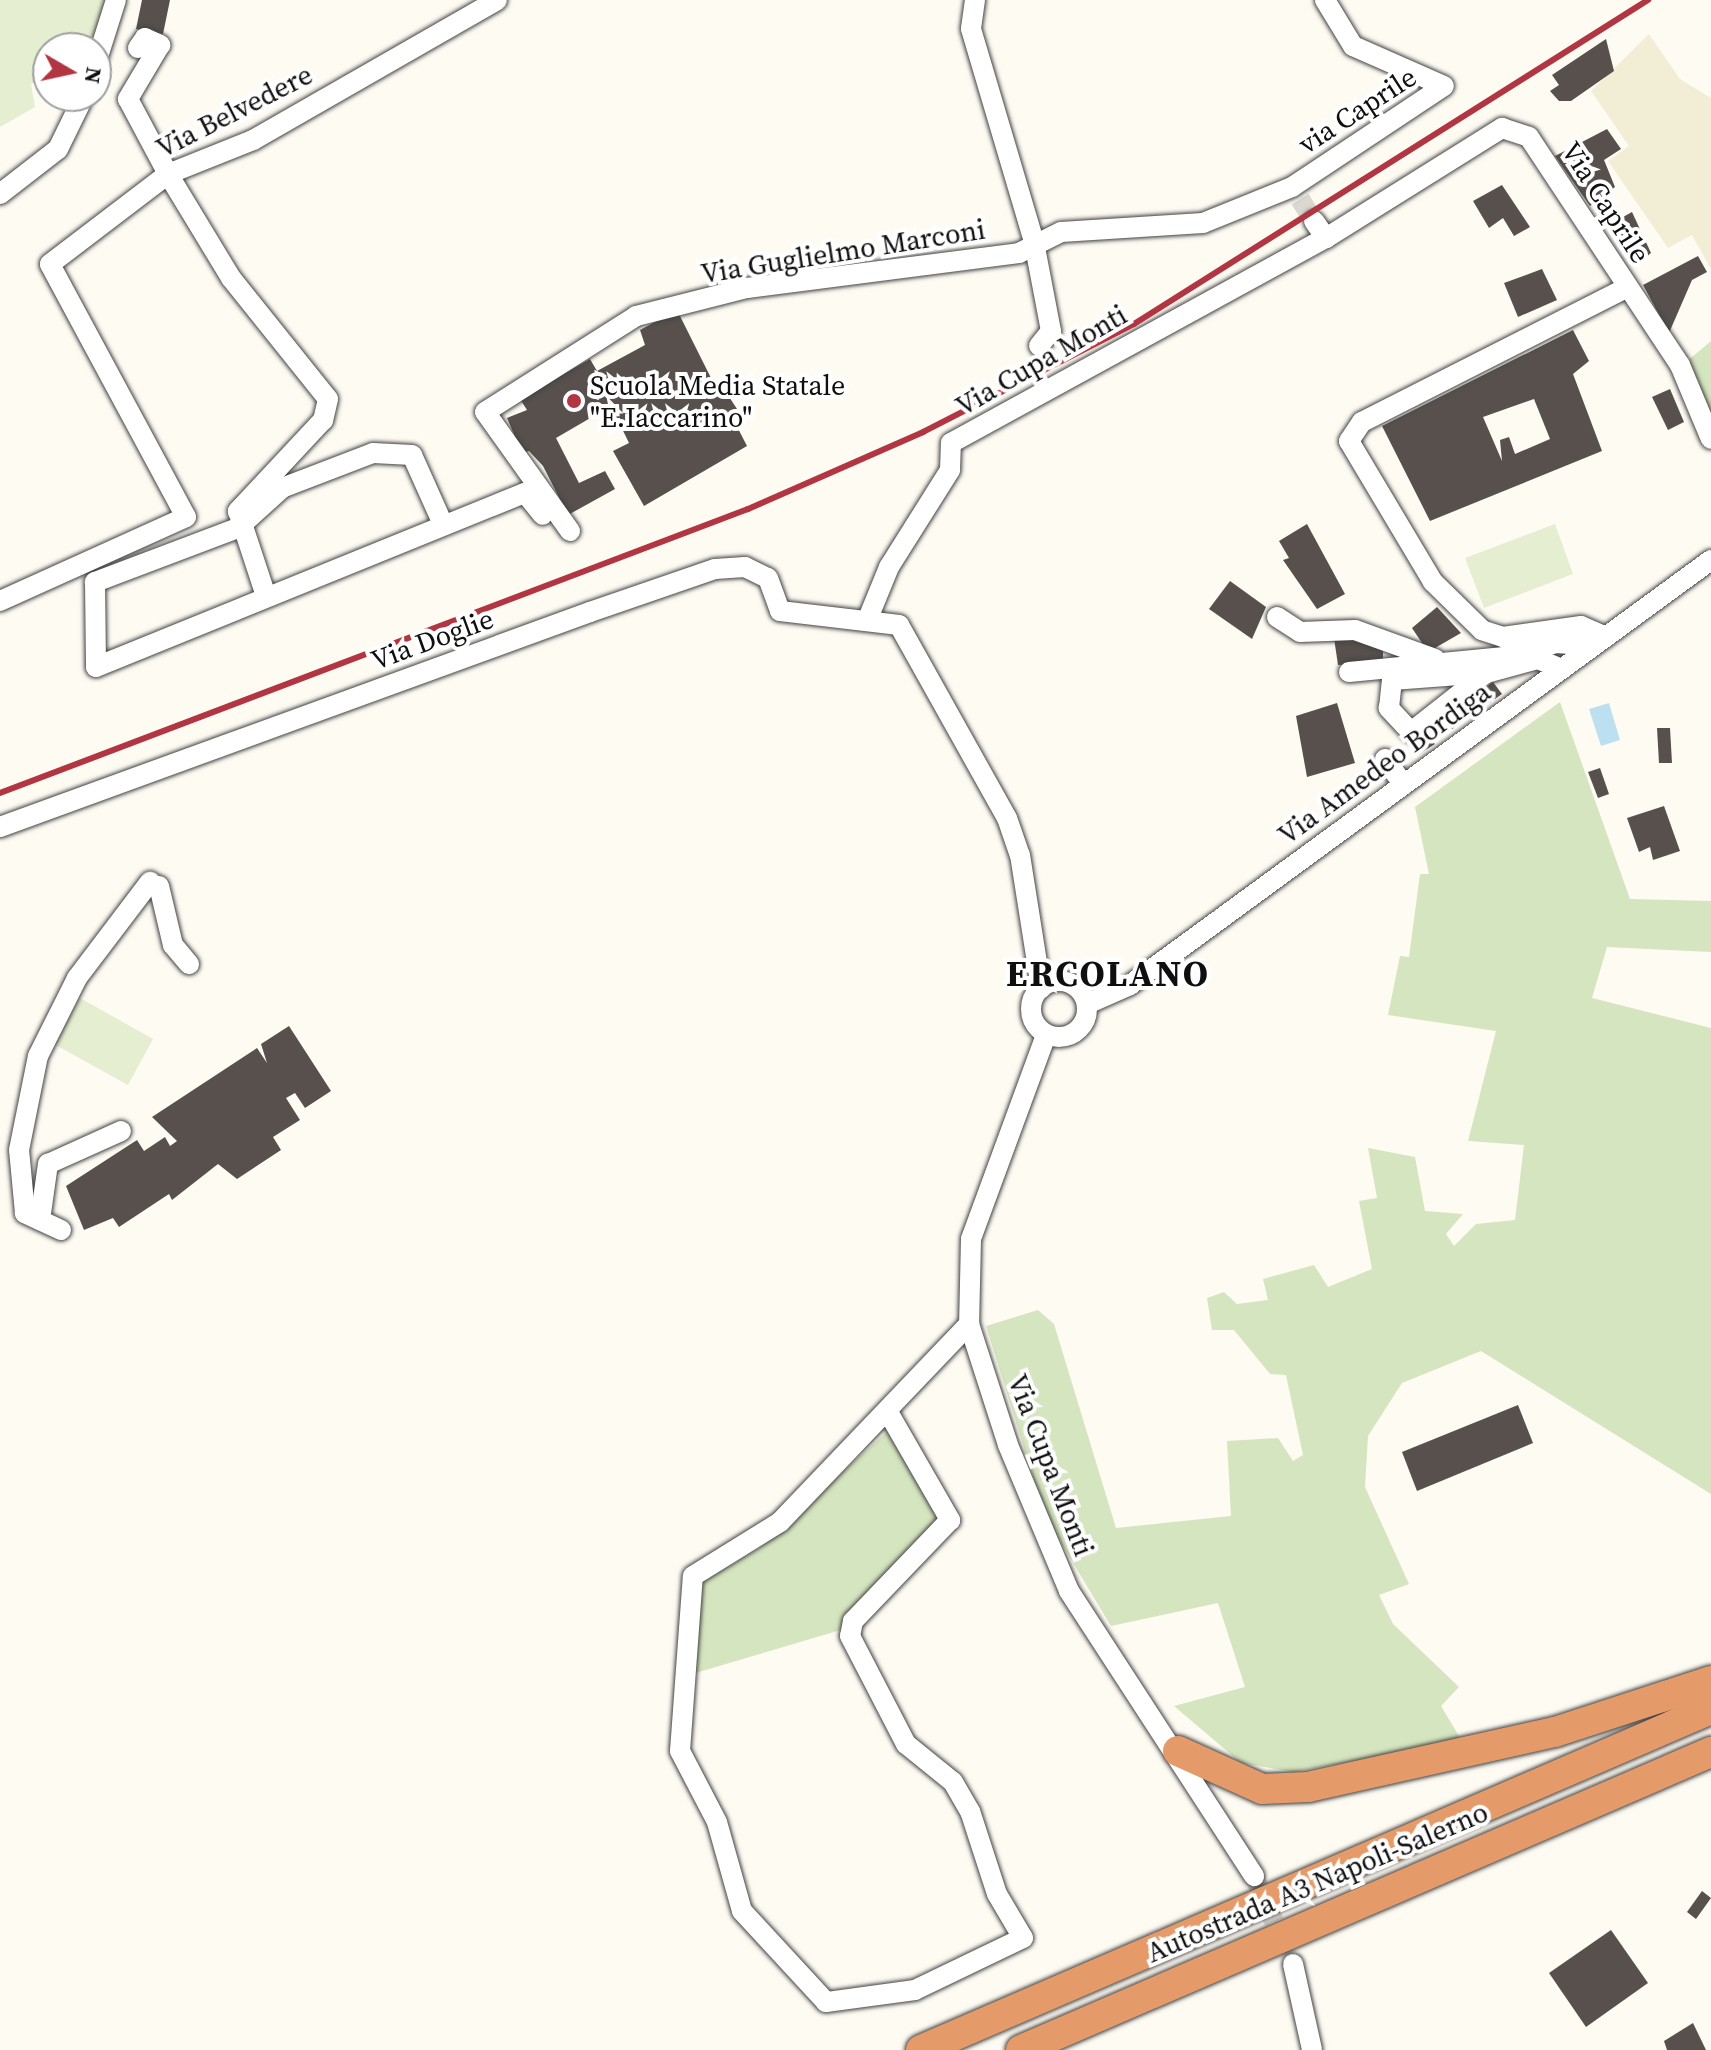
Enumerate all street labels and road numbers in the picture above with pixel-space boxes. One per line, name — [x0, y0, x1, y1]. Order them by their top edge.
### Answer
street label: Via Belvedere — [150, 57, 318, 165]
street label: via Caprile — [1292, 59, 1422, 161]
street label: Via Caprile — [1554, 135, 1658, 269]
street label: Via Guglielmo Marconi — [698, 212, 988, 290]
street label: Via Cupa Monti — [949, 297, 1133, 423]
street label: Via Doglie — [366, 601, 498, 677]
street label: Via Amedeo Bordiga — [1271, 675, 1497, 851]
street label: Via Cupa Monti — [1001, 1369, 1101, 1561]
street label: Autostrada A3 Napoli-Salerno — [1141, 1795, 1493, 1969]

